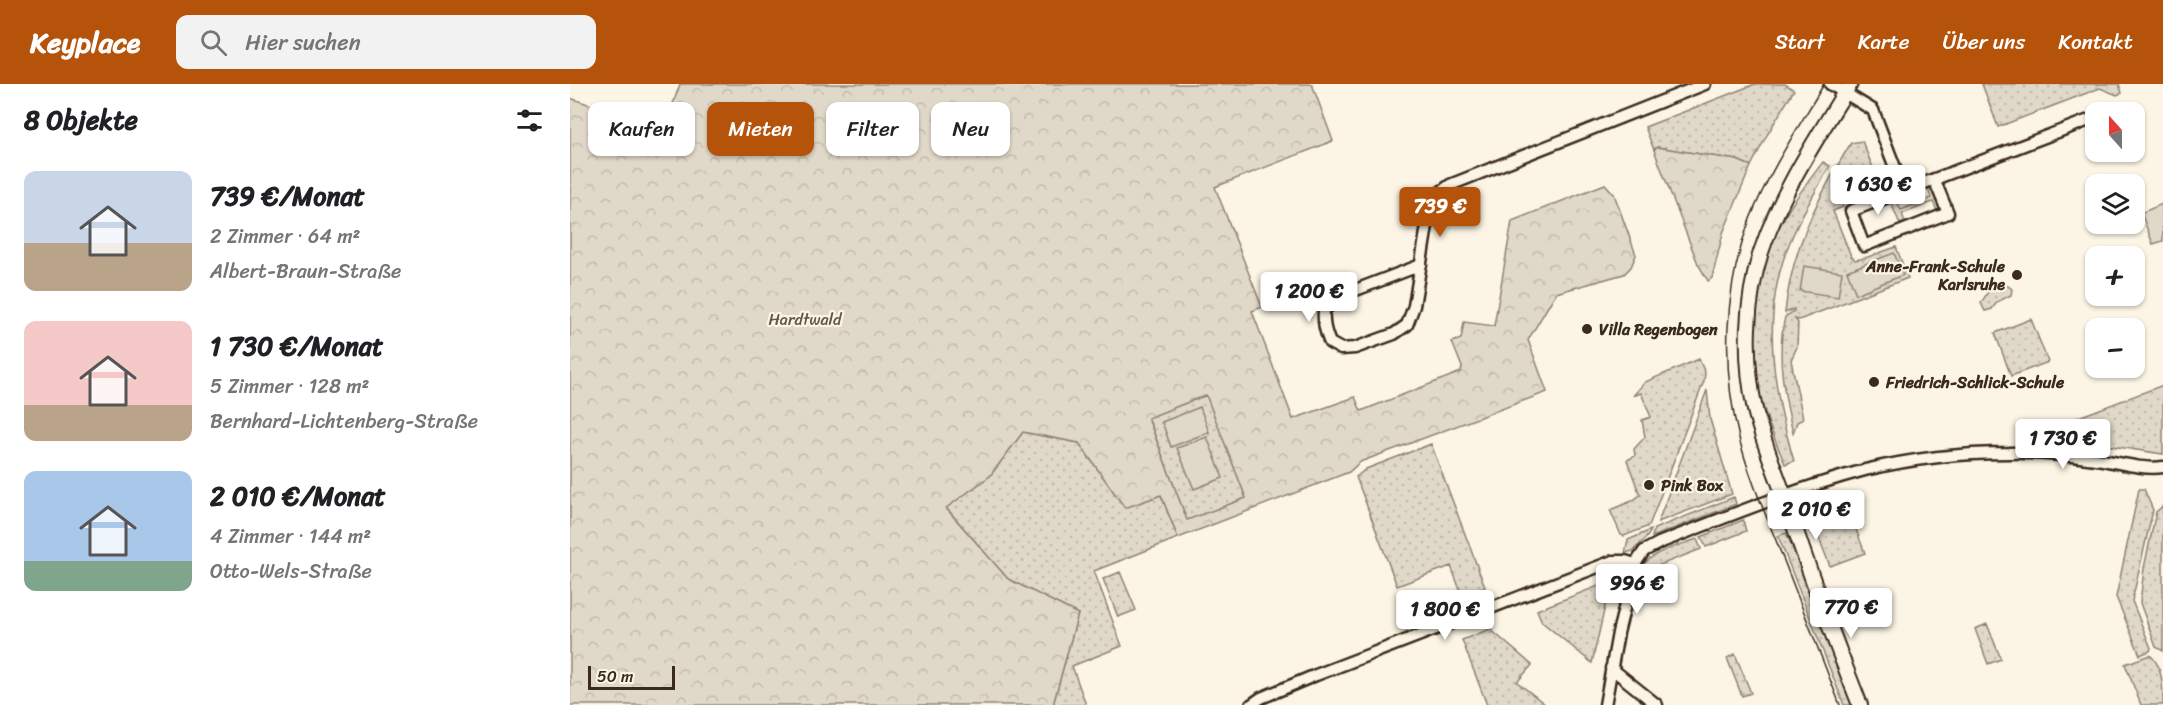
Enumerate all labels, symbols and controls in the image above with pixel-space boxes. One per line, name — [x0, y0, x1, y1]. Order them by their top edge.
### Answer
search box — [176, 15, 596, 69]
text: Keyplace — [30, 18, 140, 67]
text: Hier suchen — [245, 23, 361, 62]
text: Start — [1775, 23, 1825, 61]
text: Karte — [1858, 23, 1910, 61]
text: Über uns — [1943, 23, 2025, 61]
text: Kontakt — [2058, 23, 2133, 61]
icon: search — [197, 26, 230, 59]
text: 8 Objekte — [24, 97, 138, 143]
chip: Kaufen — [588, 102, 695, 156]
chip: Mieten — [707, 102, 814, 156]
chip: Filter — [826, 102, 919, 156]
chip: Neu — [931, 102, 1010, 156]
north arrow — [2085, 102, 2145, 162]
map controls — [2085, 102, 2145, 378]
icon: filters — [513, 104, 546, 137]
pin: 1 630 € — [1823, 165, 1933, 216]
text: 1 630 € — [1844, 167, 1912, 202]
text: 739 €/Monat — [210, 173, 365, 219]
button: layers — [2085, 174, 2145, 234]
pin: 739 € — [1398, 187, 1482, 238]
text: 739 € — [1413, 189, 1467, 224]
icon: home — [72, 195, 144, 267]
text: 2 Zimmer · 64 m² — [210, 219, 360, 254]
button: + — [2085, 246, 2145, 306]
place label: Anne-Frank-Schule Karlsruhe — [1865, 252, 2006, 299]
text: Albert-Braun-Straße — [210, 254, 401, 289]
marker: Anne-Frank-Schule Karlsruhe — [2010, 268, 2024, 282]
pin: 1 200 € — [1254, 272, 1364, 323]
text: 1 200 € — [1274, 274, 1344, 309]
park label: Hardtwald — [769, 305, 843, 334]
place label: Villa Regenbogen — [1599, 315, 1718, 344]
button: − — [2085, 318, 2145, 378]
marker: Villa Regenbogen — [1580, 322, 1594, 336]
text: 1 730 €/Monat — [210, 323, 383, 369]
icon: home — [72, 345, 144, 417]
place label: Friedrich-Schlick-Schule — [1885, 368, 2065, 397]
text: 5 Zimmer · 128 m² — [210, 369, 369, 404]
marker: Friedrich-Schlick-Schule — [1867, 375, 1881, 389]
text: Bernhard-Lichtenberg-Straße — [210, 404, 478, 439]
pin: 1 730 € — [2008, 419, 2118, 470]
text: 1 730 € — [2029, 421, 2097, 456]
place label: Pink Box — [1661, 471, 1724, 500]
text: 2 010 €/Monat — [210, 473, 386, 519]
marker: Pink Box — [1642, 478, 1656, 492]
pin: 2 010 € — [1761, 490, 1871, 541]
text: 2 010 € — [1781, 492, 1851, 527]
icon: home — [72, 495, 144, 567]
text: 4 Zimmer · 144 m² — [210, 519, 371, 554]
text: Otto-Wels-Straße — [210, 554, 372, 589]
pin: 996 € — [1595, 564, 1679, 615]
text: 996 € — [1610, 566, 1664, 601]
pin: 770 € — [1809, 588, 1893, 639]
pin: 1 800 € — [1390, 590, 1500, 641]
text: 770 € — [1824, 590, 1878, 625]
text: 1 800 € — [1410, 592, 1480, 627]
text: 50 m — [597, 662, 633, 691]
scale bar — [588, 663, 675, 690]

